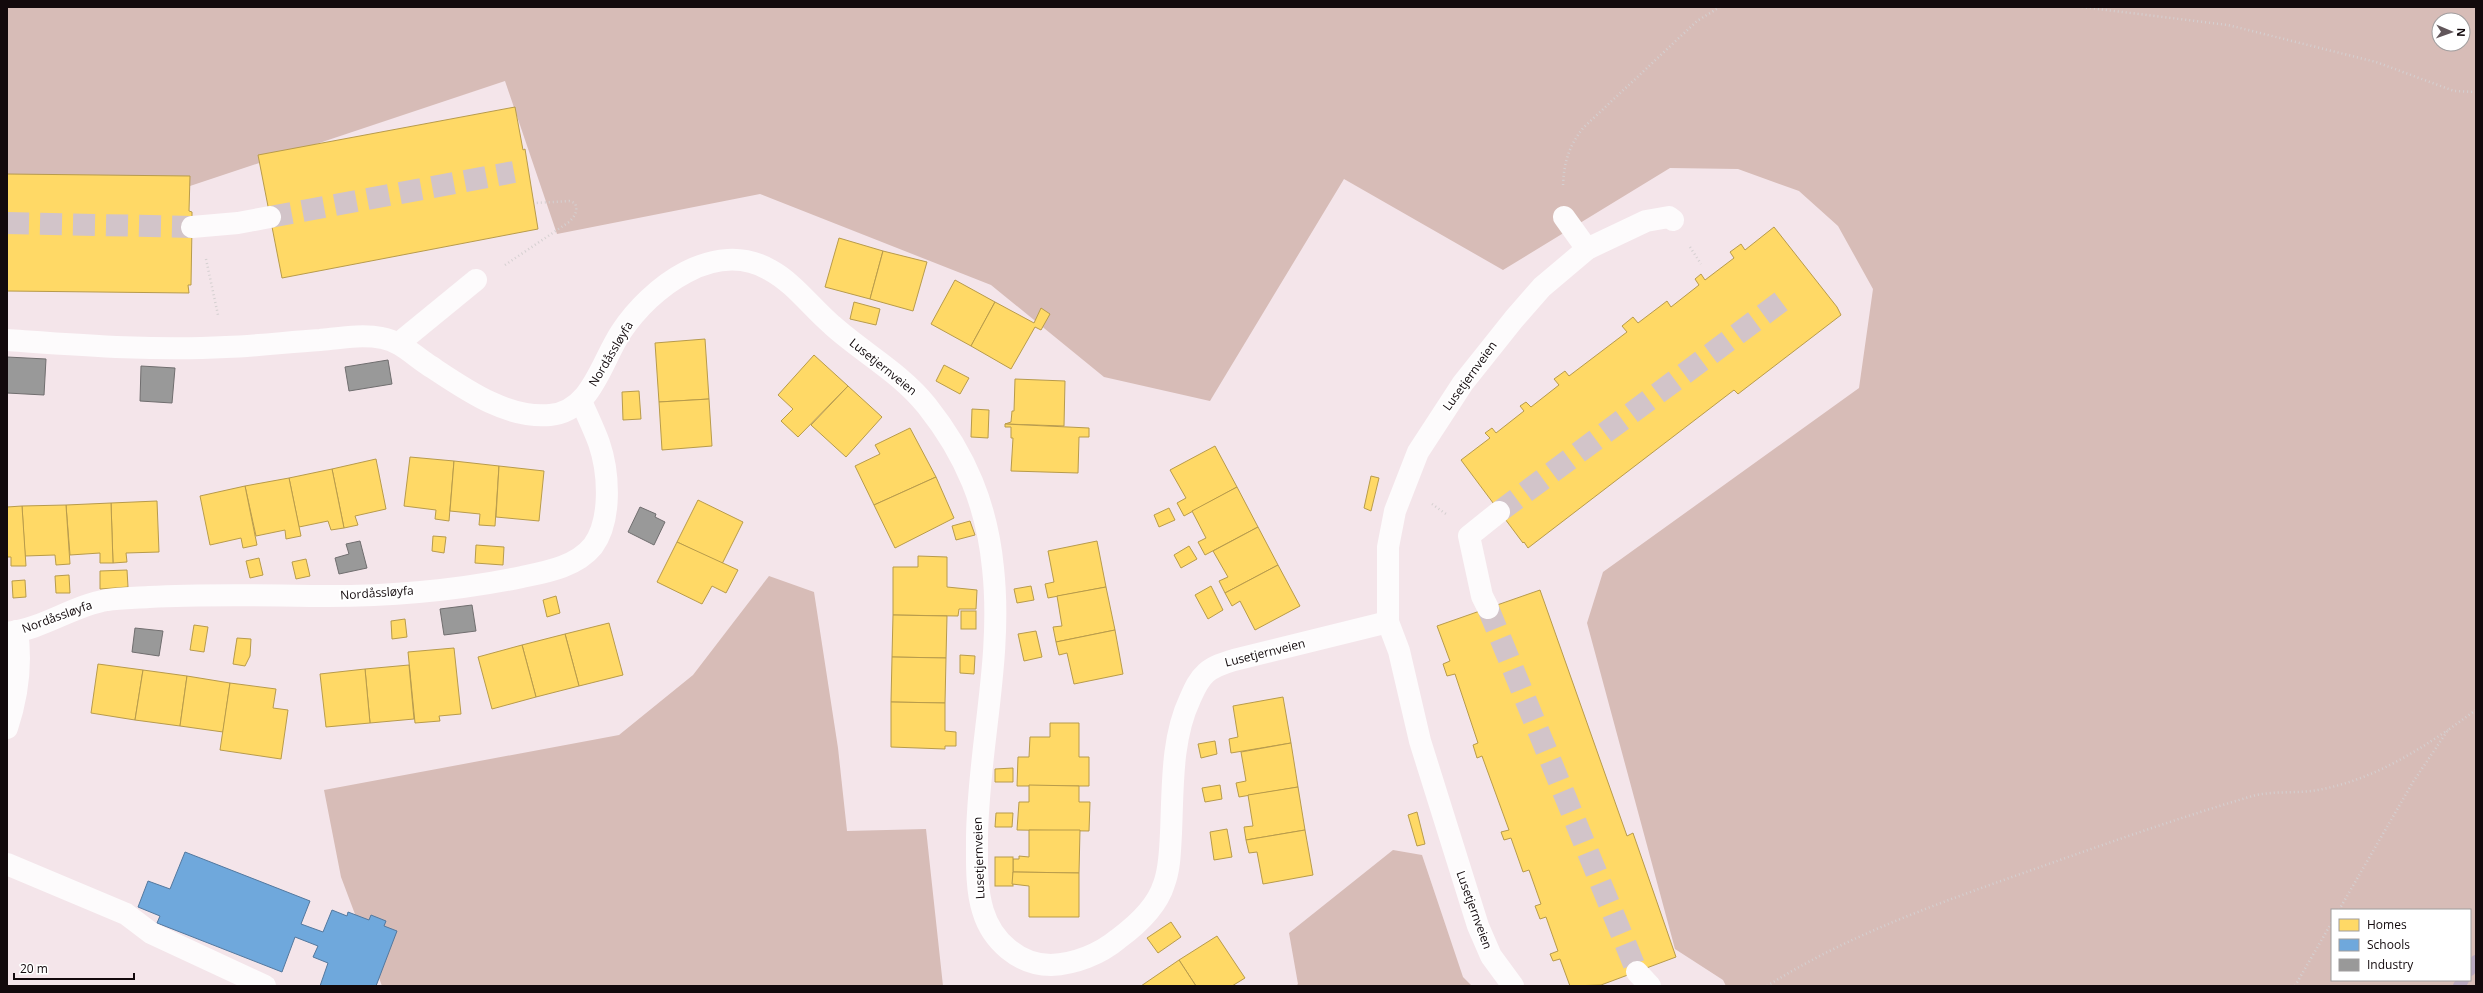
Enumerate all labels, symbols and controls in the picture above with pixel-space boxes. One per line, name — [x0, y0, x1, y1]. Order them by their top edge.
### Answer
north arrow — [2431, 12, 2471, 52]
text: N — [2454, 28, 2469, 37]
street label: Nordåssløyfa — [584, 318, 637, 390]
street label: Lusetjernveien — [846, 334, 921, 399]
street label: Lusetjernveien — [1439, 337, 1501, 414]
street label: Nordåssløyfa — [340, 581, 414, 604]
street label: Nordåssløyfa — [19, 596, 94, 637]
street label: Lusetjernveien — [1223, 634, 1307, 671]
street label: Lusetjernveien — [969, 817, 988, 899]
street label: Lusetjernveien — [1452, 868, 1497, 951]
legend — [2331, 909, 2471, 981]
text: Homes — [2367, 916, 2407, 933]
text: Schools — [2367, 936, 2410, 953]
scale bar — [14, 955, 134, 981]
text: Industry — [2367, 956, 2414, 973]
text: 20 m — [20, 960, 48, 977]

